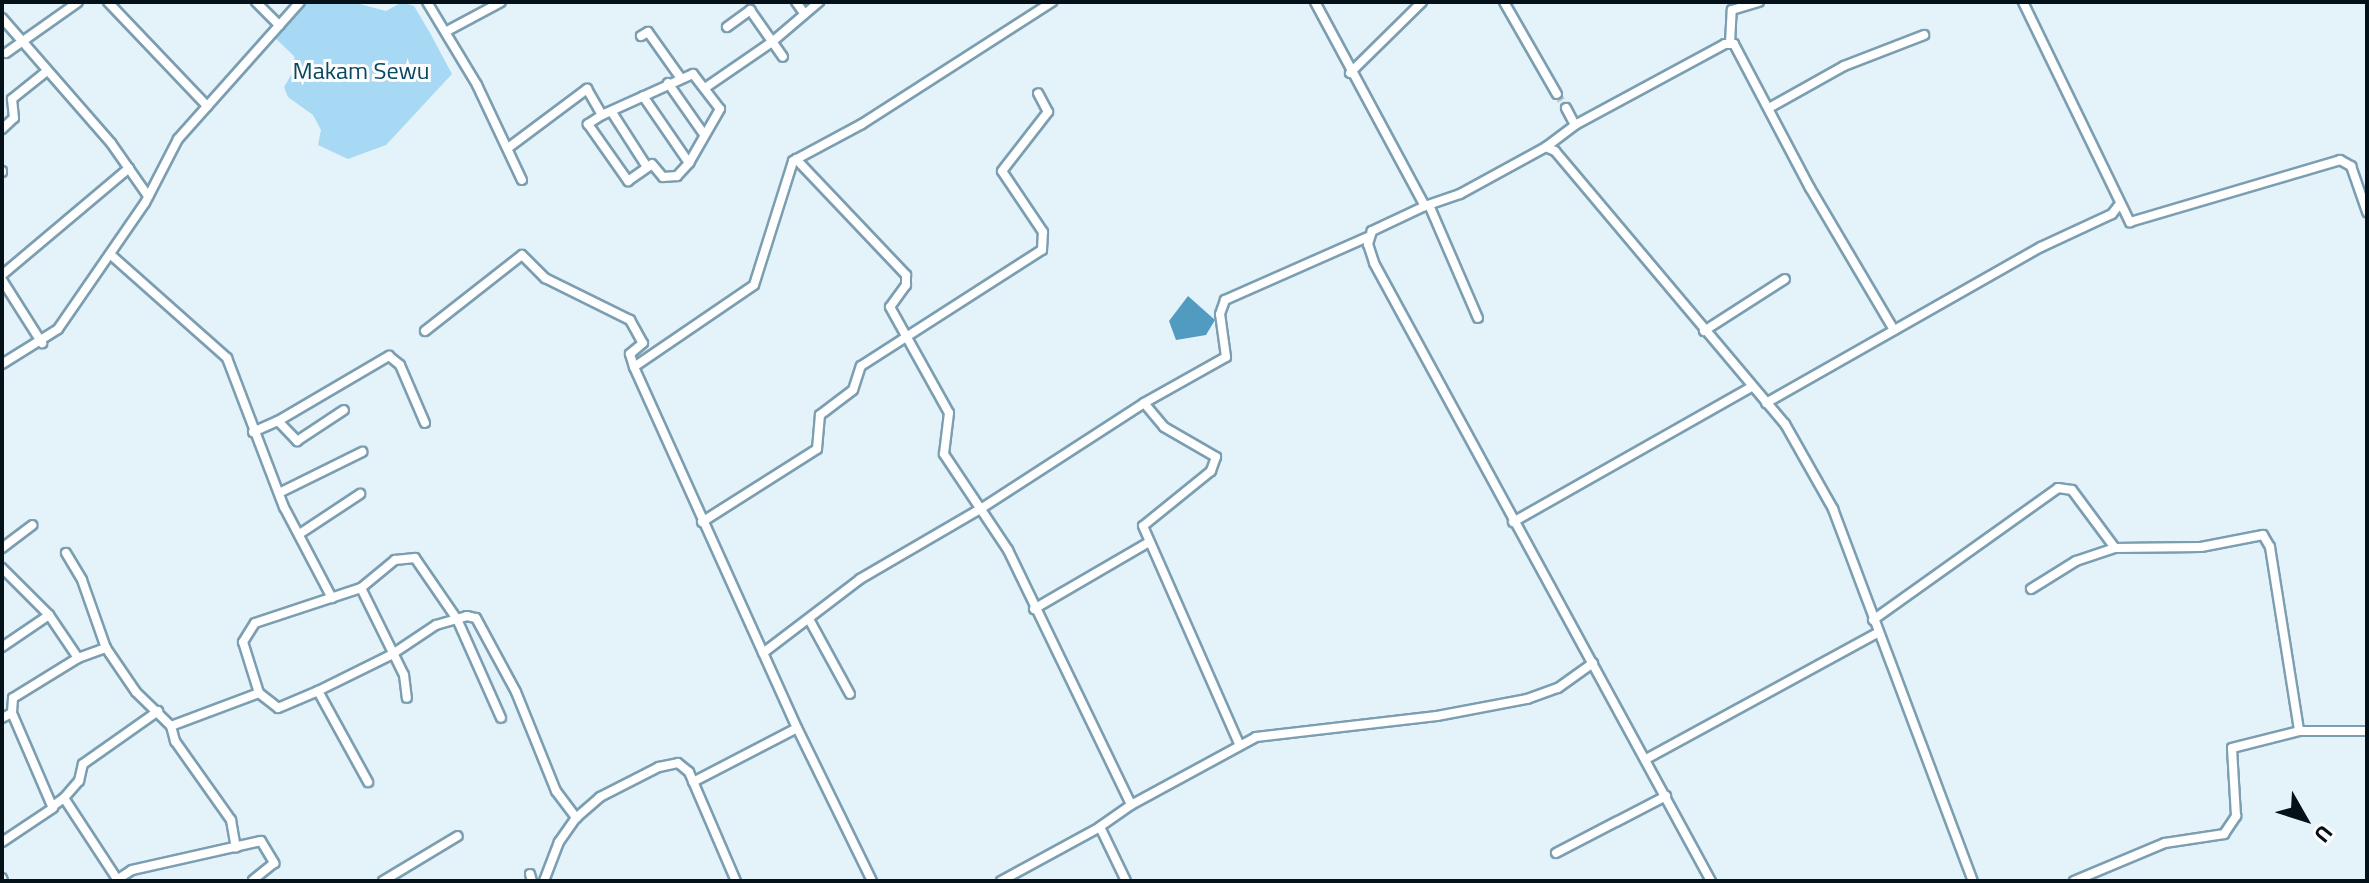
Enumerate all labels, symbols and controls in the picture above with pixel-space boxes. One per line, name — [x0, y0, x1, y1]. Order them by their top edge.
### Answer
park label: Makam Sewu — [292, 57, 430, 85]
north arrow — [2265, 779, 2345, 859]
text: U — [2306, 818, 2341, 850]

